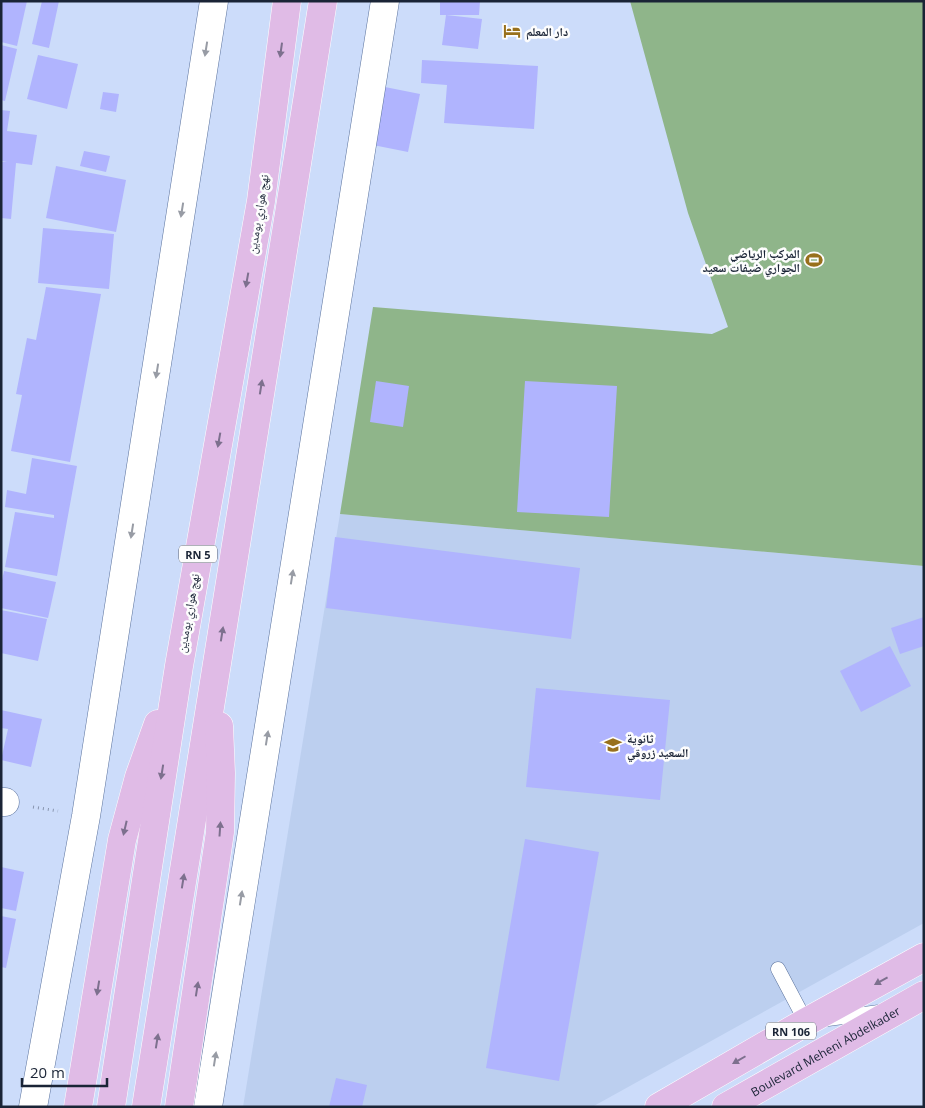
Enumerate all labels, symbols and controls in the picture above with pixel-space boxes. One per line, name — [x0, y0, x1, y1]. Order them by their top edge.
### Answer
hotel icon: دار المعلم — [502, 21, 522, 41]
place label: دار المعلم — [526, 23, 568, 40]
one-way arrow — [202, 42, 210, 58]
one-way arrow — [277, 42, 285, 58]
street label: نهج هواري بومدين — [243, 173, 275, 255]
one-way arrow — [177, 202, 185, 218]
place label: المركب الرياضي الجواري ضيفات سعيد — [703, 245, 800, 277]
sports icon: المركب الرياضي الجواري ضيفات سعيد — [804, 250, 824, 270]
one-way arrow — [242, 272, 250, 288]
one-way arrow — [152, 363, 160, 379]
one-way arrow — [258, 379, 266, 395]
one-way arrow — [214, 432, 222, 448]
one-way arrow — [128, 524, 136, 540]
road number: RN 5 — [179, 546, 217, 562]
one-way arrow — [289, 569, 297, 585]
street label: نهج هواري بومدين — [173, 572, 205, 654]
one-way arrow — [218, 626, 226, 642]
one-way arrow — [263, 729, 271, 745]
place label: ثانوية السعيد زروقي — [627, 730, 688, 762]
school or university icon: ثانوية السعيد زروقي — [603, 735, 623, 755]
one-way arrow — [158, 765, 166, 781]
one-way arrow — [216, 820, 224, 836]
one-way arrow — [121, 821, 129, 836]
one-way arrow — [179, 873, 187, 889]
one-way arrow — [237, 890, 245, 906]
one-way arrow — [874, 977, 888, 985]
one-way arrow — [93, 981, 101, 997]
one-way arrow — [193, 981, 201, 997]
street label: Boulevard Meheni Abdelkader — [747, 1002, 903, 1100]
road number: RN 106 — [766, 1022, 816, 1040]
one-way arrow — [153, 1033, 161, 1049]
one-way arrow — [212, 1050, 220, 1066]
scale bar — [22, 1056, 108, 1088]
one-way arrow — [733, 1056, 746, 1065]
text: 20 m — [30, 1062, 65, 1082]

